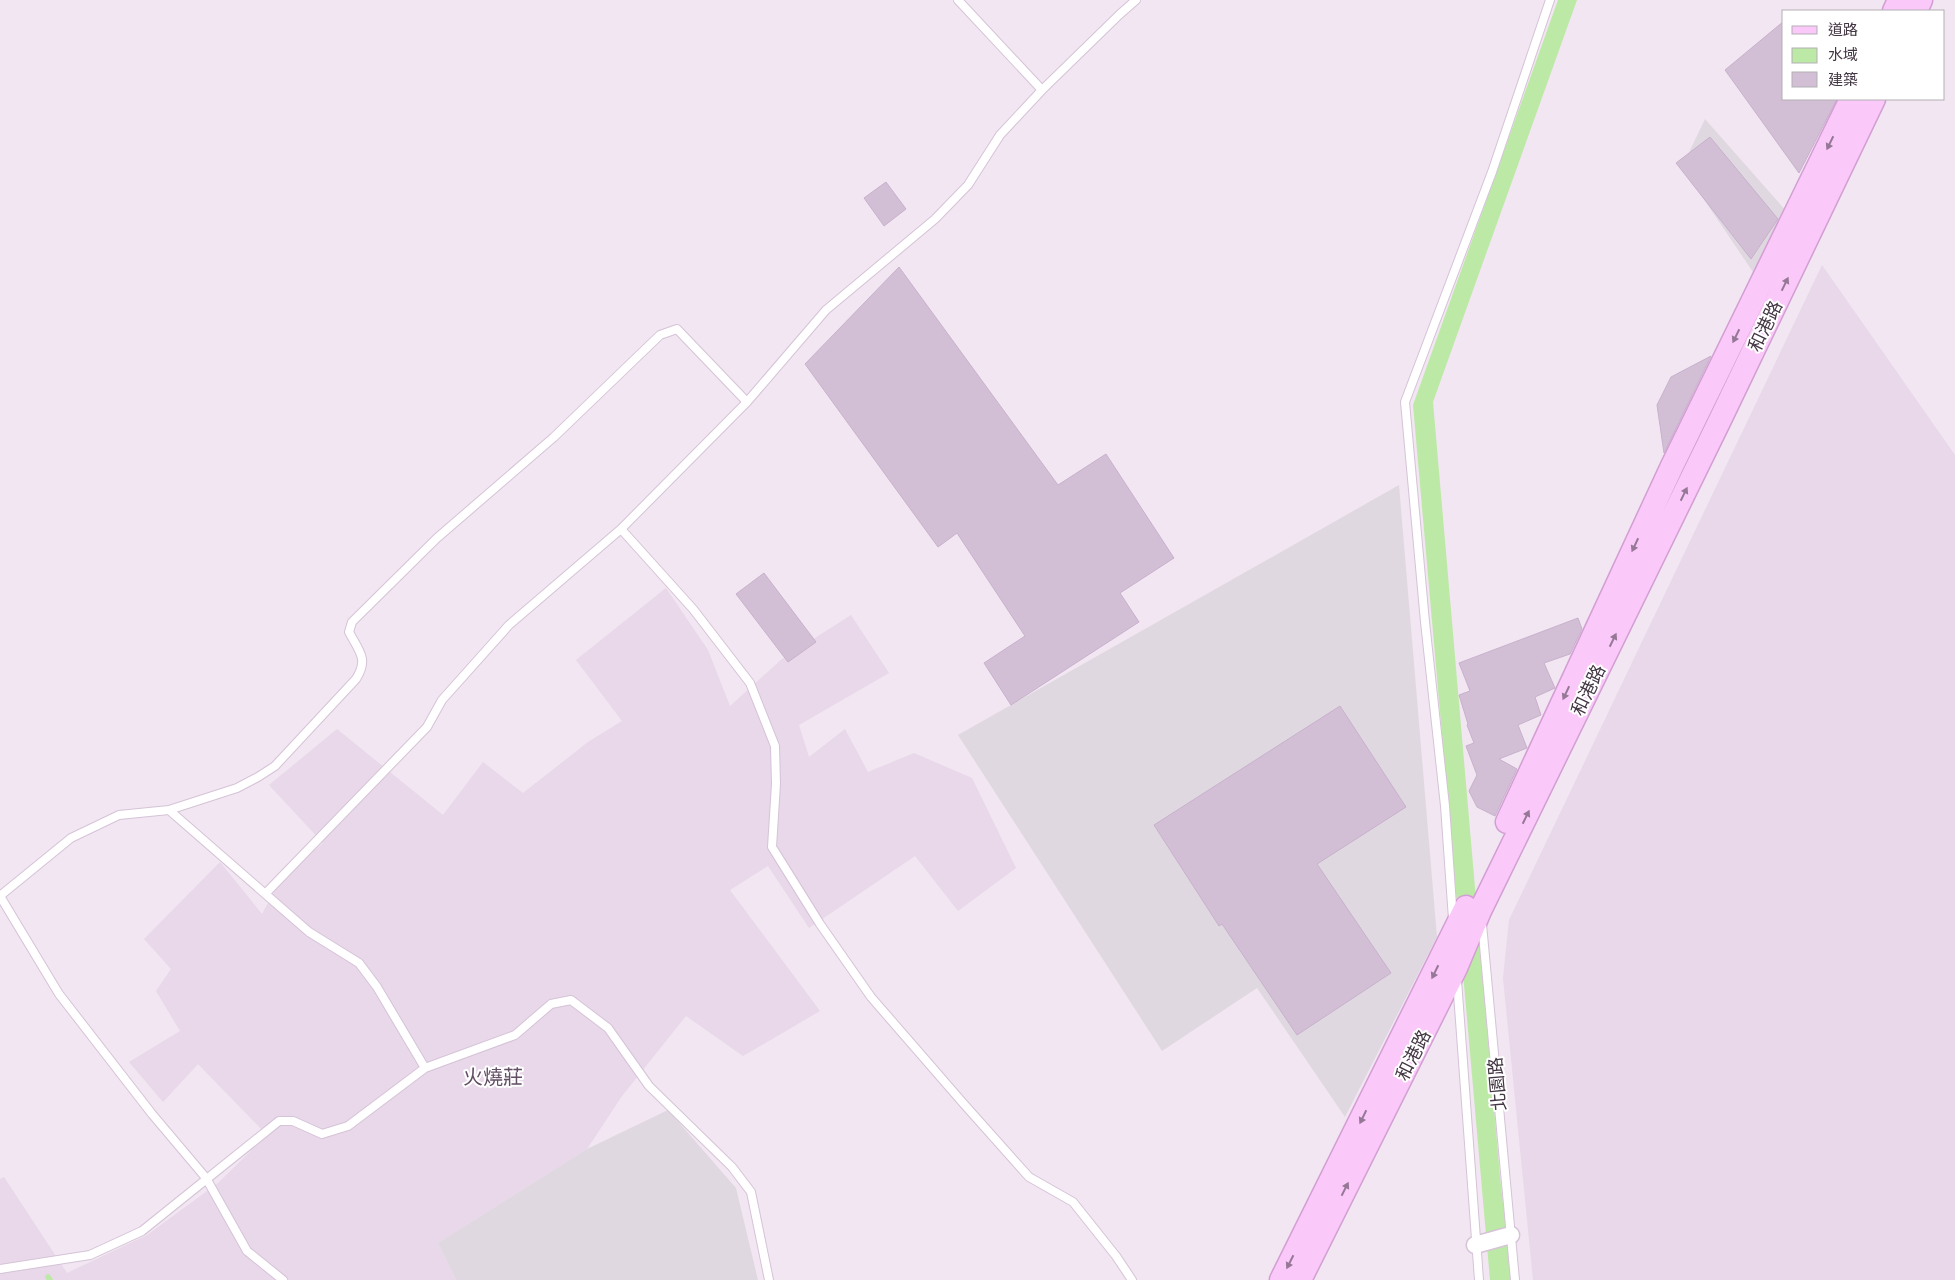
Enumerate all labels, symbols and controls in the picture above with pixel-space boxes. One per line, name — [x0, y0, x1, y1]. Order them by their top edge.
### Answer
legend — [1782, 10, 1945, 100]
text: 道路 — [1828, 20, 1858, 39]
text: 水域 — [1828, 45, 1858, 64]
text: 建築 — [1828, 70, 1858, 89]
one-way arrow — [1826, 135, 1834, 150]
one-way arrow — [1781, 277, 1789, 291]
street label: 和港路 — [1743, 297, 1787, 355]
one-way arrow — [1731, 329, 1739, 343]
one-way arrow — [1680, 487, 1688, 501]
one-way arrow — [1631, 538, 1639, 552]
one-way arrow — [1609, 633, 1617, 647]
street label: 和港路 — [1566, 661, 1610, 719]
one-way arrow — [1562, 686, 1570, 700]
one-way arrow — [1522, 810, 1530, 824]
one-way arrow — [1431, 965, 1439, 979]
street label: 和港路 — [1390, 1026, 1436, 1084]
street label: 北園路 — [1483, 1056, 1511, 1112]
district label: 火燒莊 — [463, 1063, 523, 1090]
one-way arrow — [1359, 1110, 1367, 1125]
one-way arrow — [1341, 1182, 1349, 1197]
one-way arrow — [1286, 1255, 1294, 1270]

